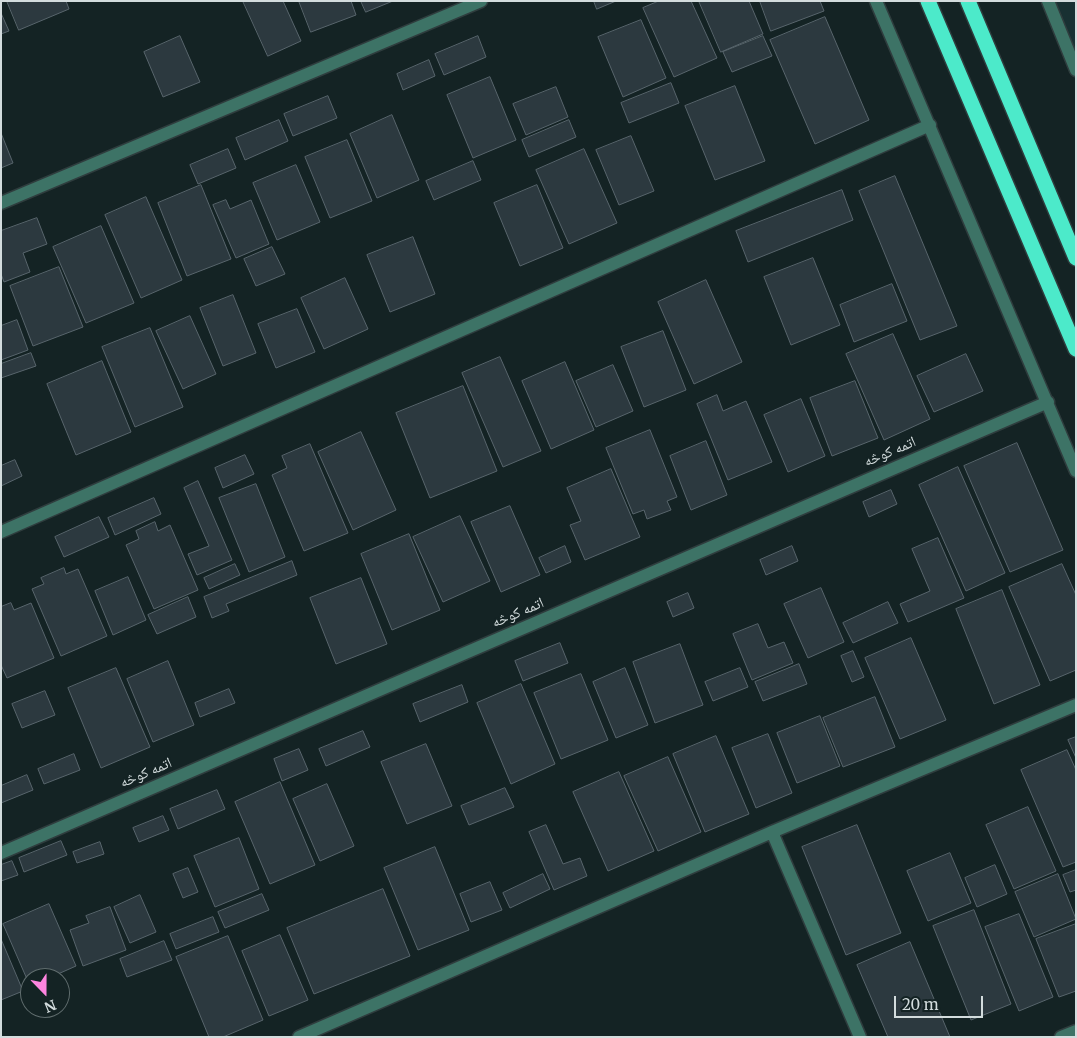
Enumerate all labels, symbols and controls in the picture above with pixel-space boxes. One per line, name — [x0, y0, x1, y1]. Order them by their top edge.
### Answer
street label: اتمه کوڅه — [861, 433, 919, 471]
street label: اتمه کوڅه — [489, 594, 547, 632]
street label: اتمه کوڅه — [117, 754, 175, 792]
north arrow — [20, 968, 70, 1018]
scale bar — [897, 986, 986, 1018]
text: 20 m — [902, 995, 939, 1014]
text: N — [42, 996, 59, 1016]

